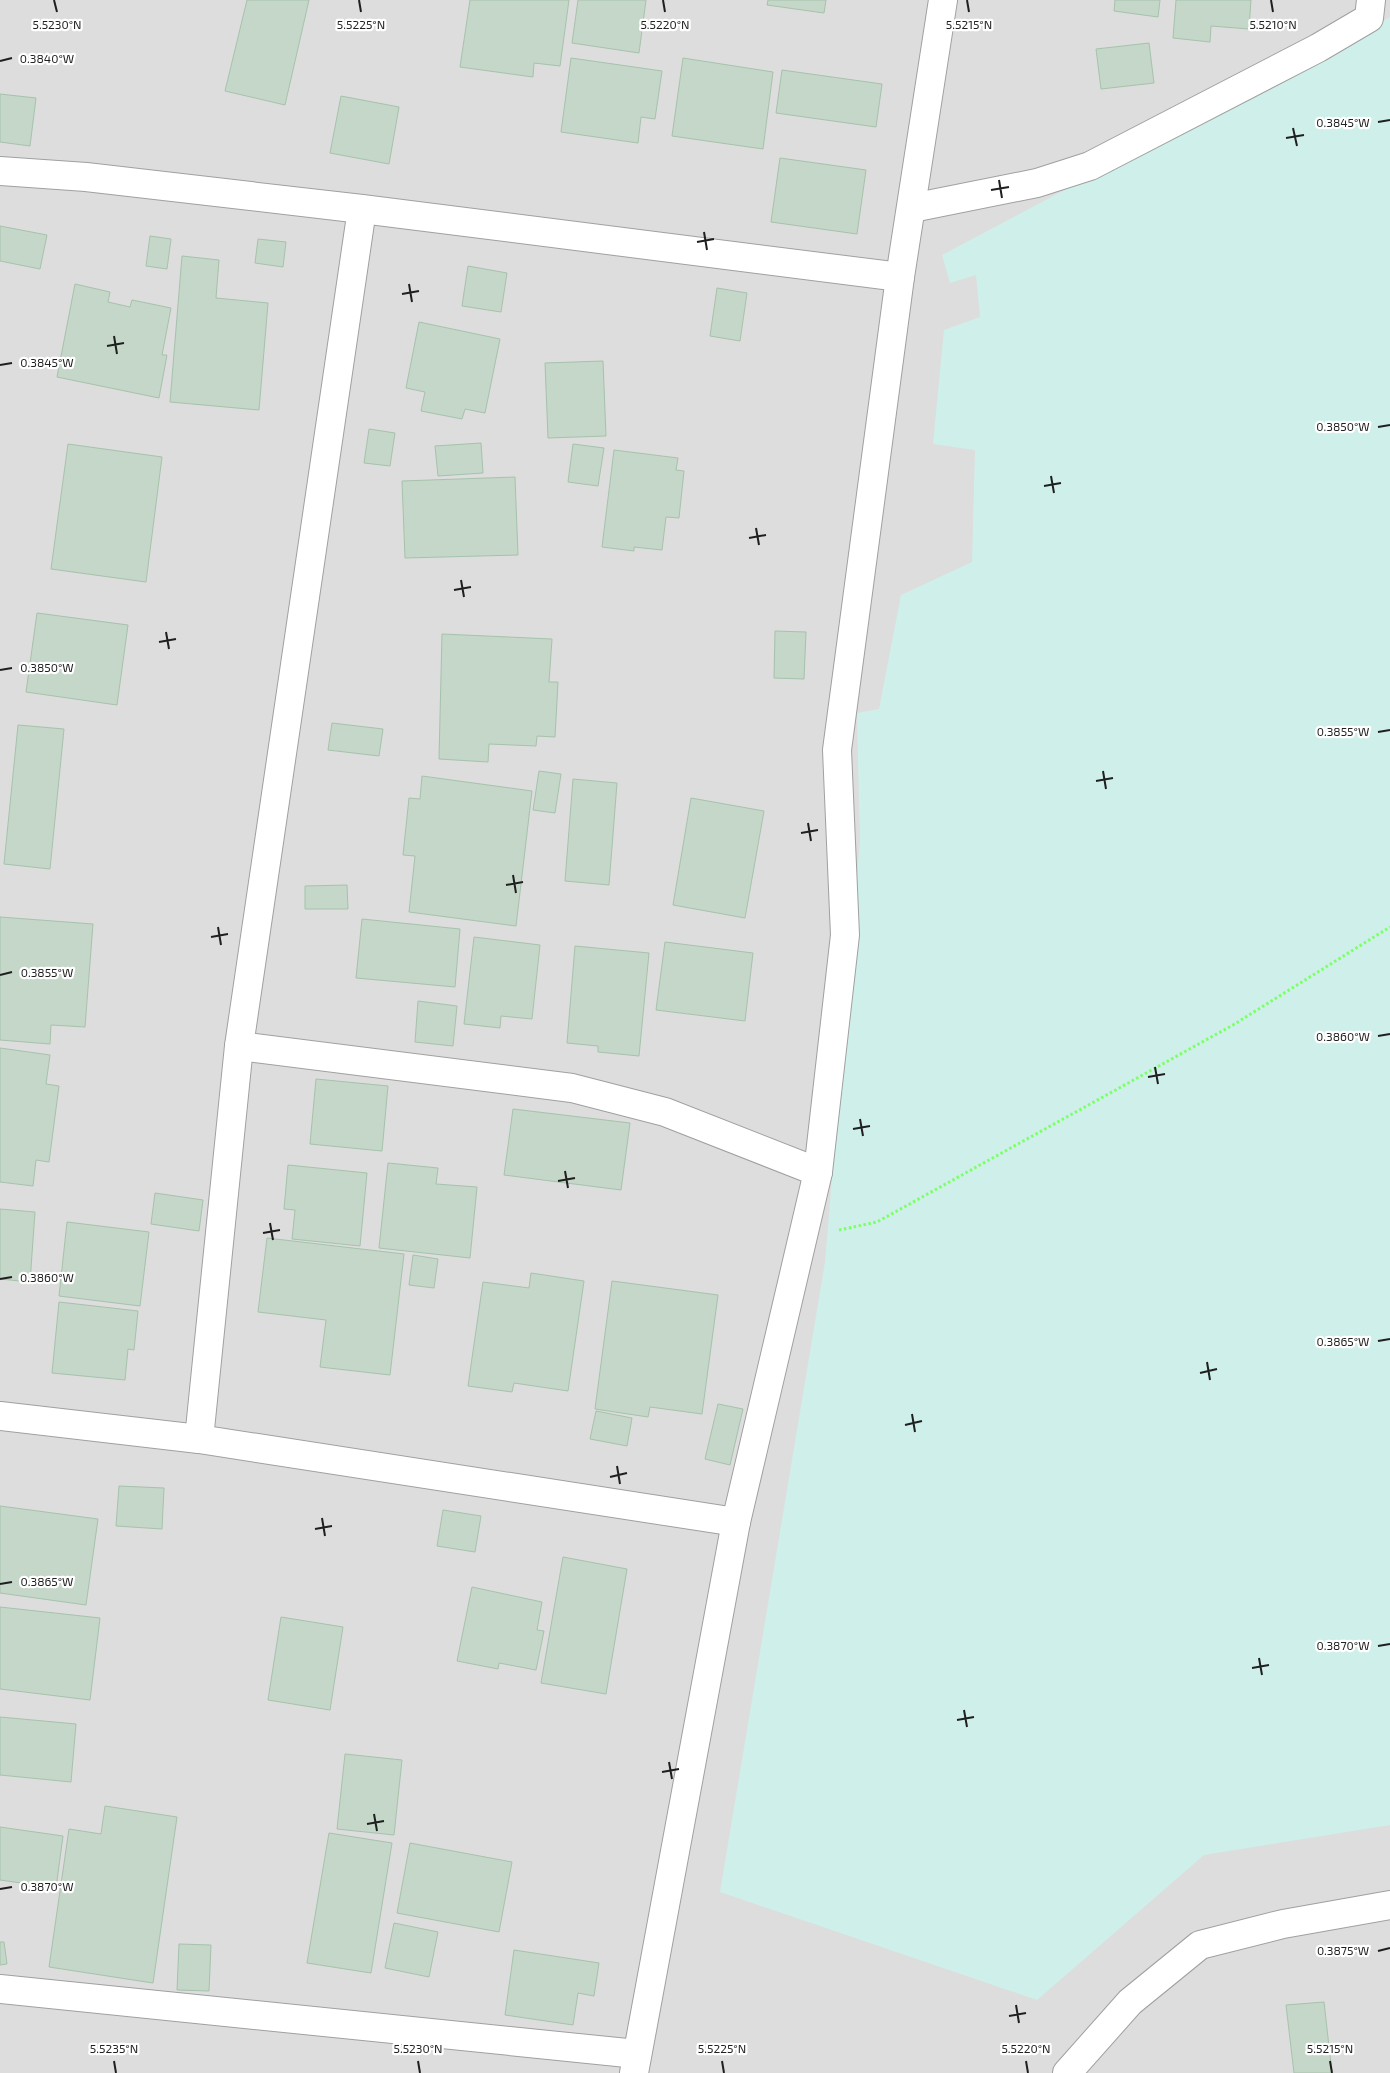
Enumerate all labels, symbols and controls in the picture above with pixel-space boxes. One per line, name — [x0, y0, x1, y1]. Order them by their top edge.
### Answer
text: 5.5230°N — [32, 17, 82, 31]
text: 5.5225°N — [337, 17, 385, 31]
text: 5.5220°N — [640, 17, 690, 31]
text: 5.5215°N — [946, 17, 992, 31]
text: 5.5210°N — [1249, 17, 1297, 31]
text: 0.3840°W — [20, 51, 74, 65]
text: 0.3845°W — [1316, 115, 1370, 129]
text: 0.3845°W — [20, 355, 74, 369]
text: 0.3850°W — [1316, 419, 1370, 433]
text: 0.3850°W — [20, 660, 74, 674]
text: 0.3855°W — [1317, 724, 1369, 738]
text: 0.3855°W — [21, 965, 73, 979]
text: 0.3860°W — [1316, 1029, 1370, 1043]
text: 0.3860°W — [20, 1270, 74, 1284]
text: 0.3865°W — [1317, 1334, 1369, 1348]
text: 0.3865°W — [21, 1574, 73, 1588]
text: 0.3870°W — [1316, 1638, 1370, 1652]
text: 0.3870°W — [20, 1879, 74, 1893]
text: 0.3875°W — [1317, 1943, 1369, 1957]
text: 5.5235°N — [90, 2041, 138, 2055]
text: 5.5230°N — [393, 2041, 443, 2055]
text: 5.5225°N — [698, 2041, 746, 2055]
text: 5.5220°N — [1001, 2041, 1051, 2055]
text: 5.5215°N — [1307, 2041, 1353, 2055]

